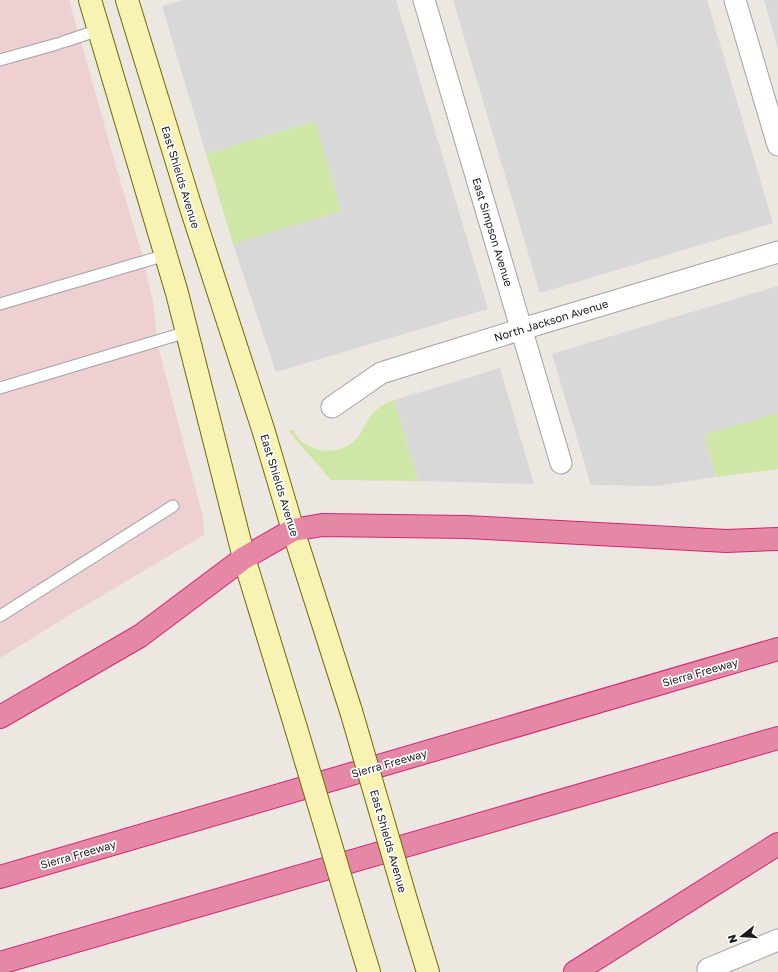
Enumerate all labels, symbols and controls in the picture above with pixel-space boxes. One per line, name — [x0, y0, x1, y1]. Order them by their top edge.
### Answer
street label: East Shields Avenue — [159, 124, 203, 230]
street label: East Simpson Avenue — [470, 176, 516, 288]
street label: North Jackson Avenue — [492, 296, 610, 344]
street label: East Shields Avenue — [258, 432, 302, 538]
street label: Sierra Freeway — [661, 655, 739, 689]
street label: Sierra Freeway — [350, 746, 428, 780]
street label: East Shields Avenue — [368, 788, 410, 894]
street label: Sierra Freeway — [39, 837, 117, 871]
north arrow — [722, 916, 762, 956]
text: N — [725, 933, 739, 945]

